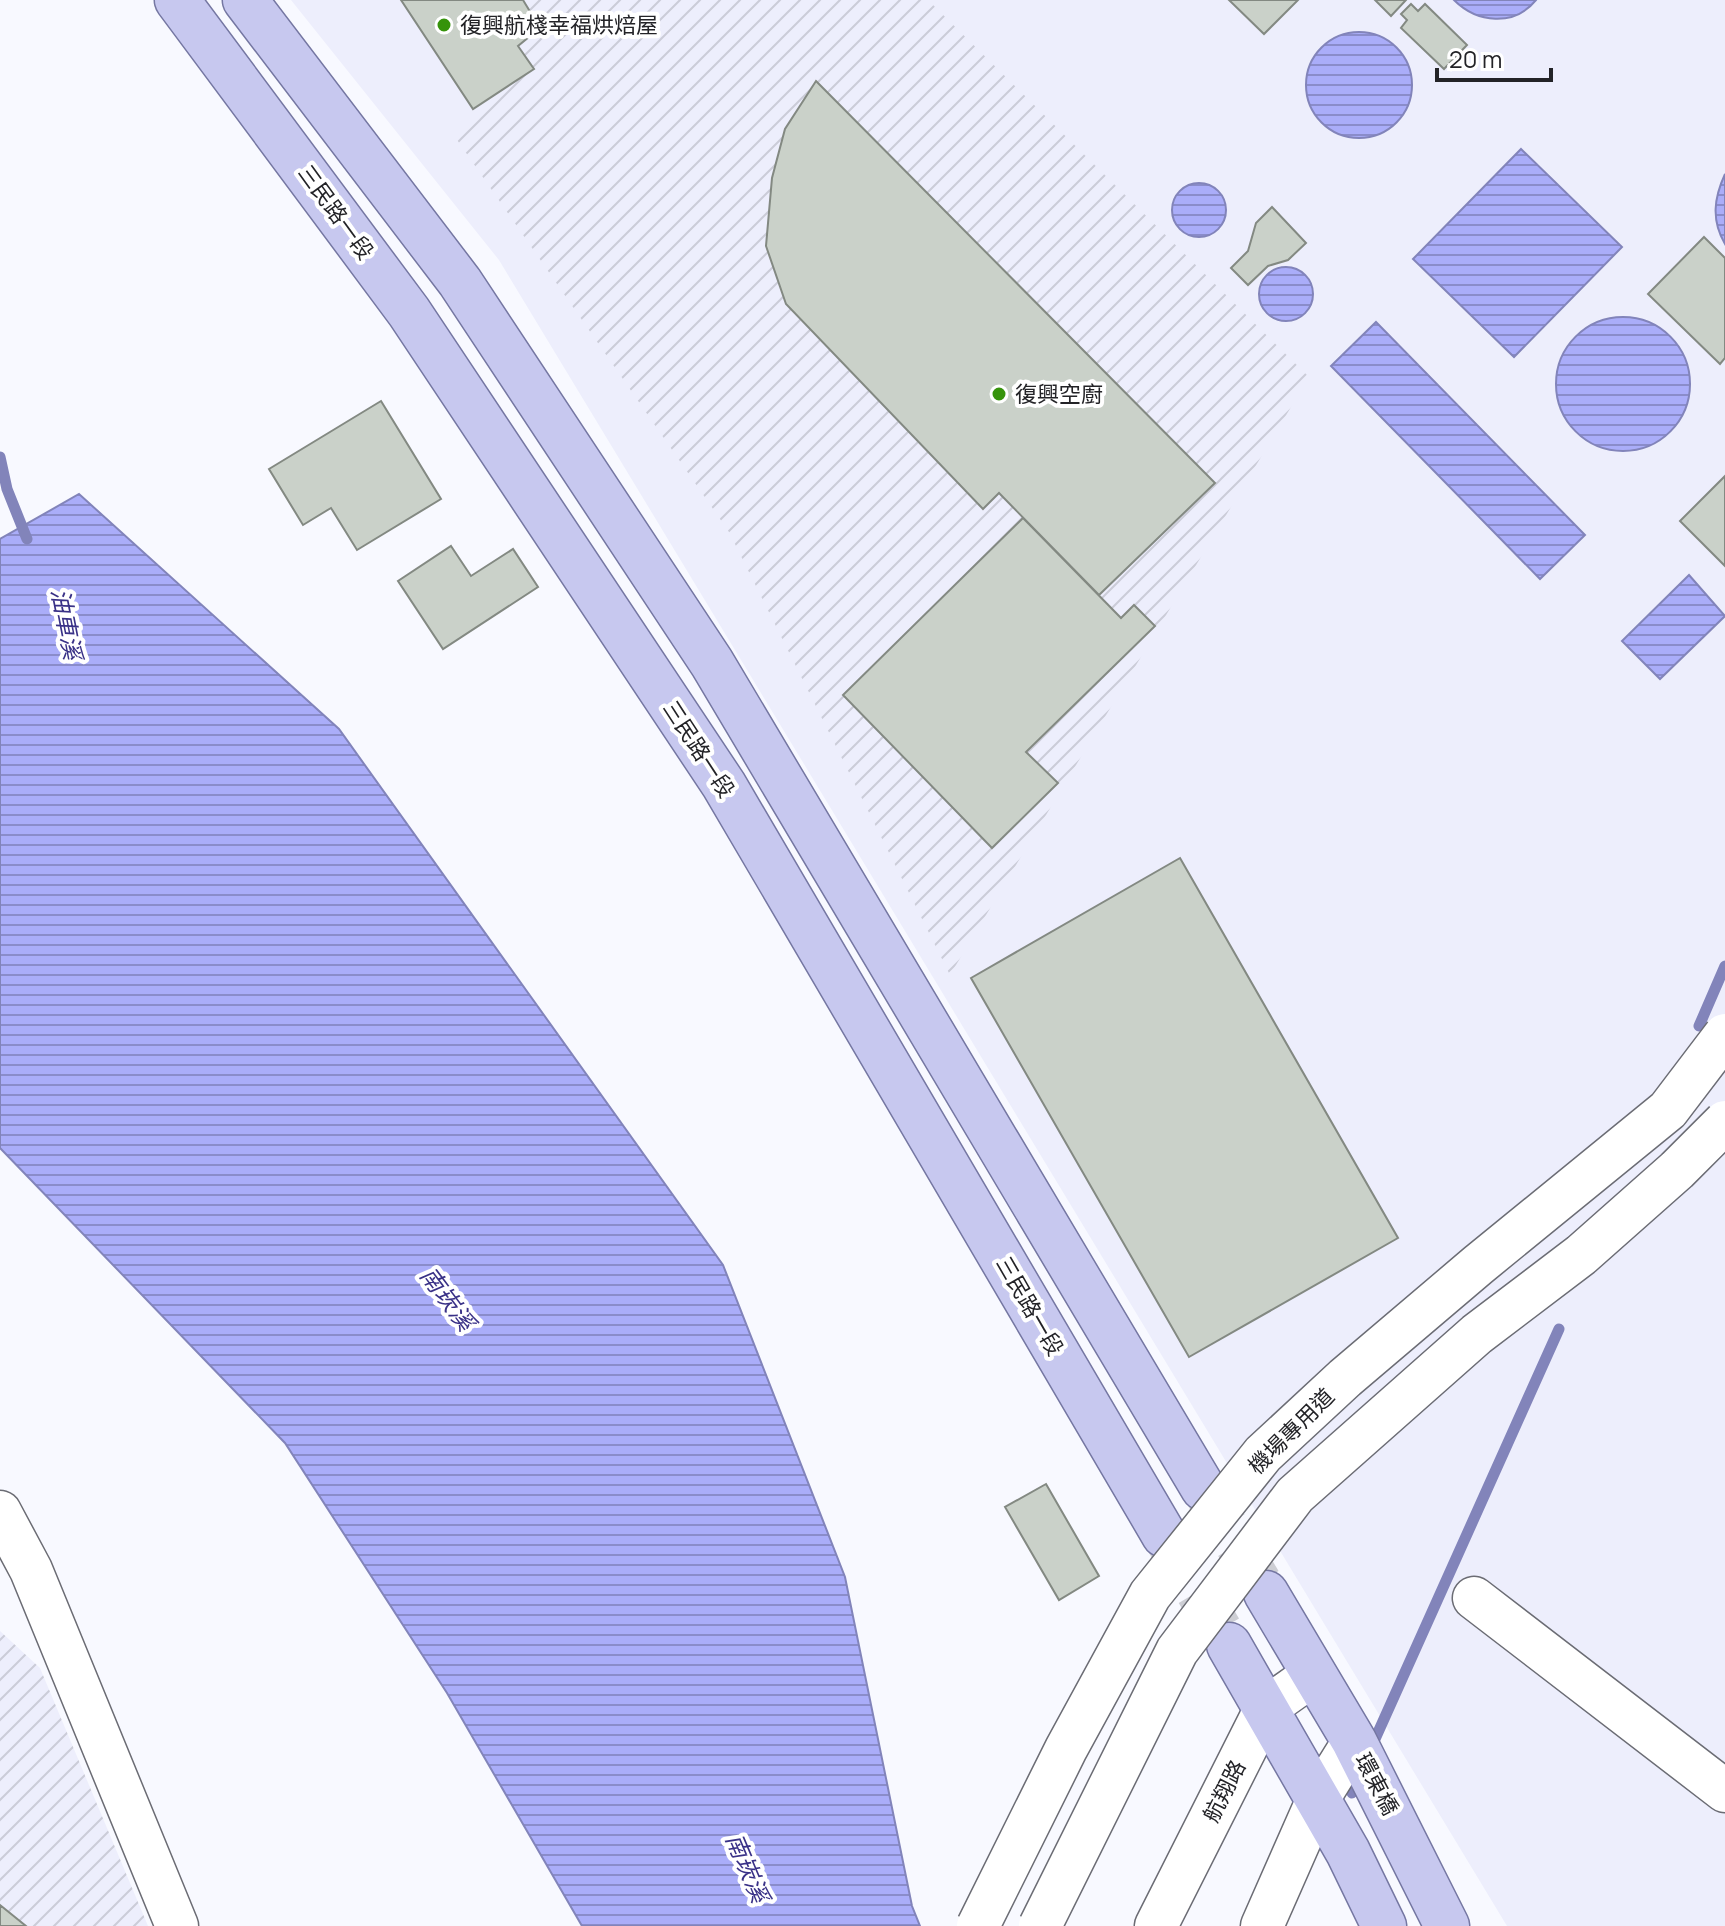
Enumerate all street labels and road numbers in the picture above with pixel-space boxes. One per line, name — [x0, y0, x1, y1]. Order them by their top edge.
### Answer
street label: 三民路一段 — [292, 159, 380, 265]
street label: 三民路一段 — [656, 695, 742, 803]
street label: 三民路一段 — [990, 1251, 1070, 1361]
street label: 機場專用道 — [1241, 1381, 1341, 1481]
street label: 環東橋 — [1348, 1748, 1406, 1820]
street label: 航翔路 — [1196, 1755, 1252, 1827]

